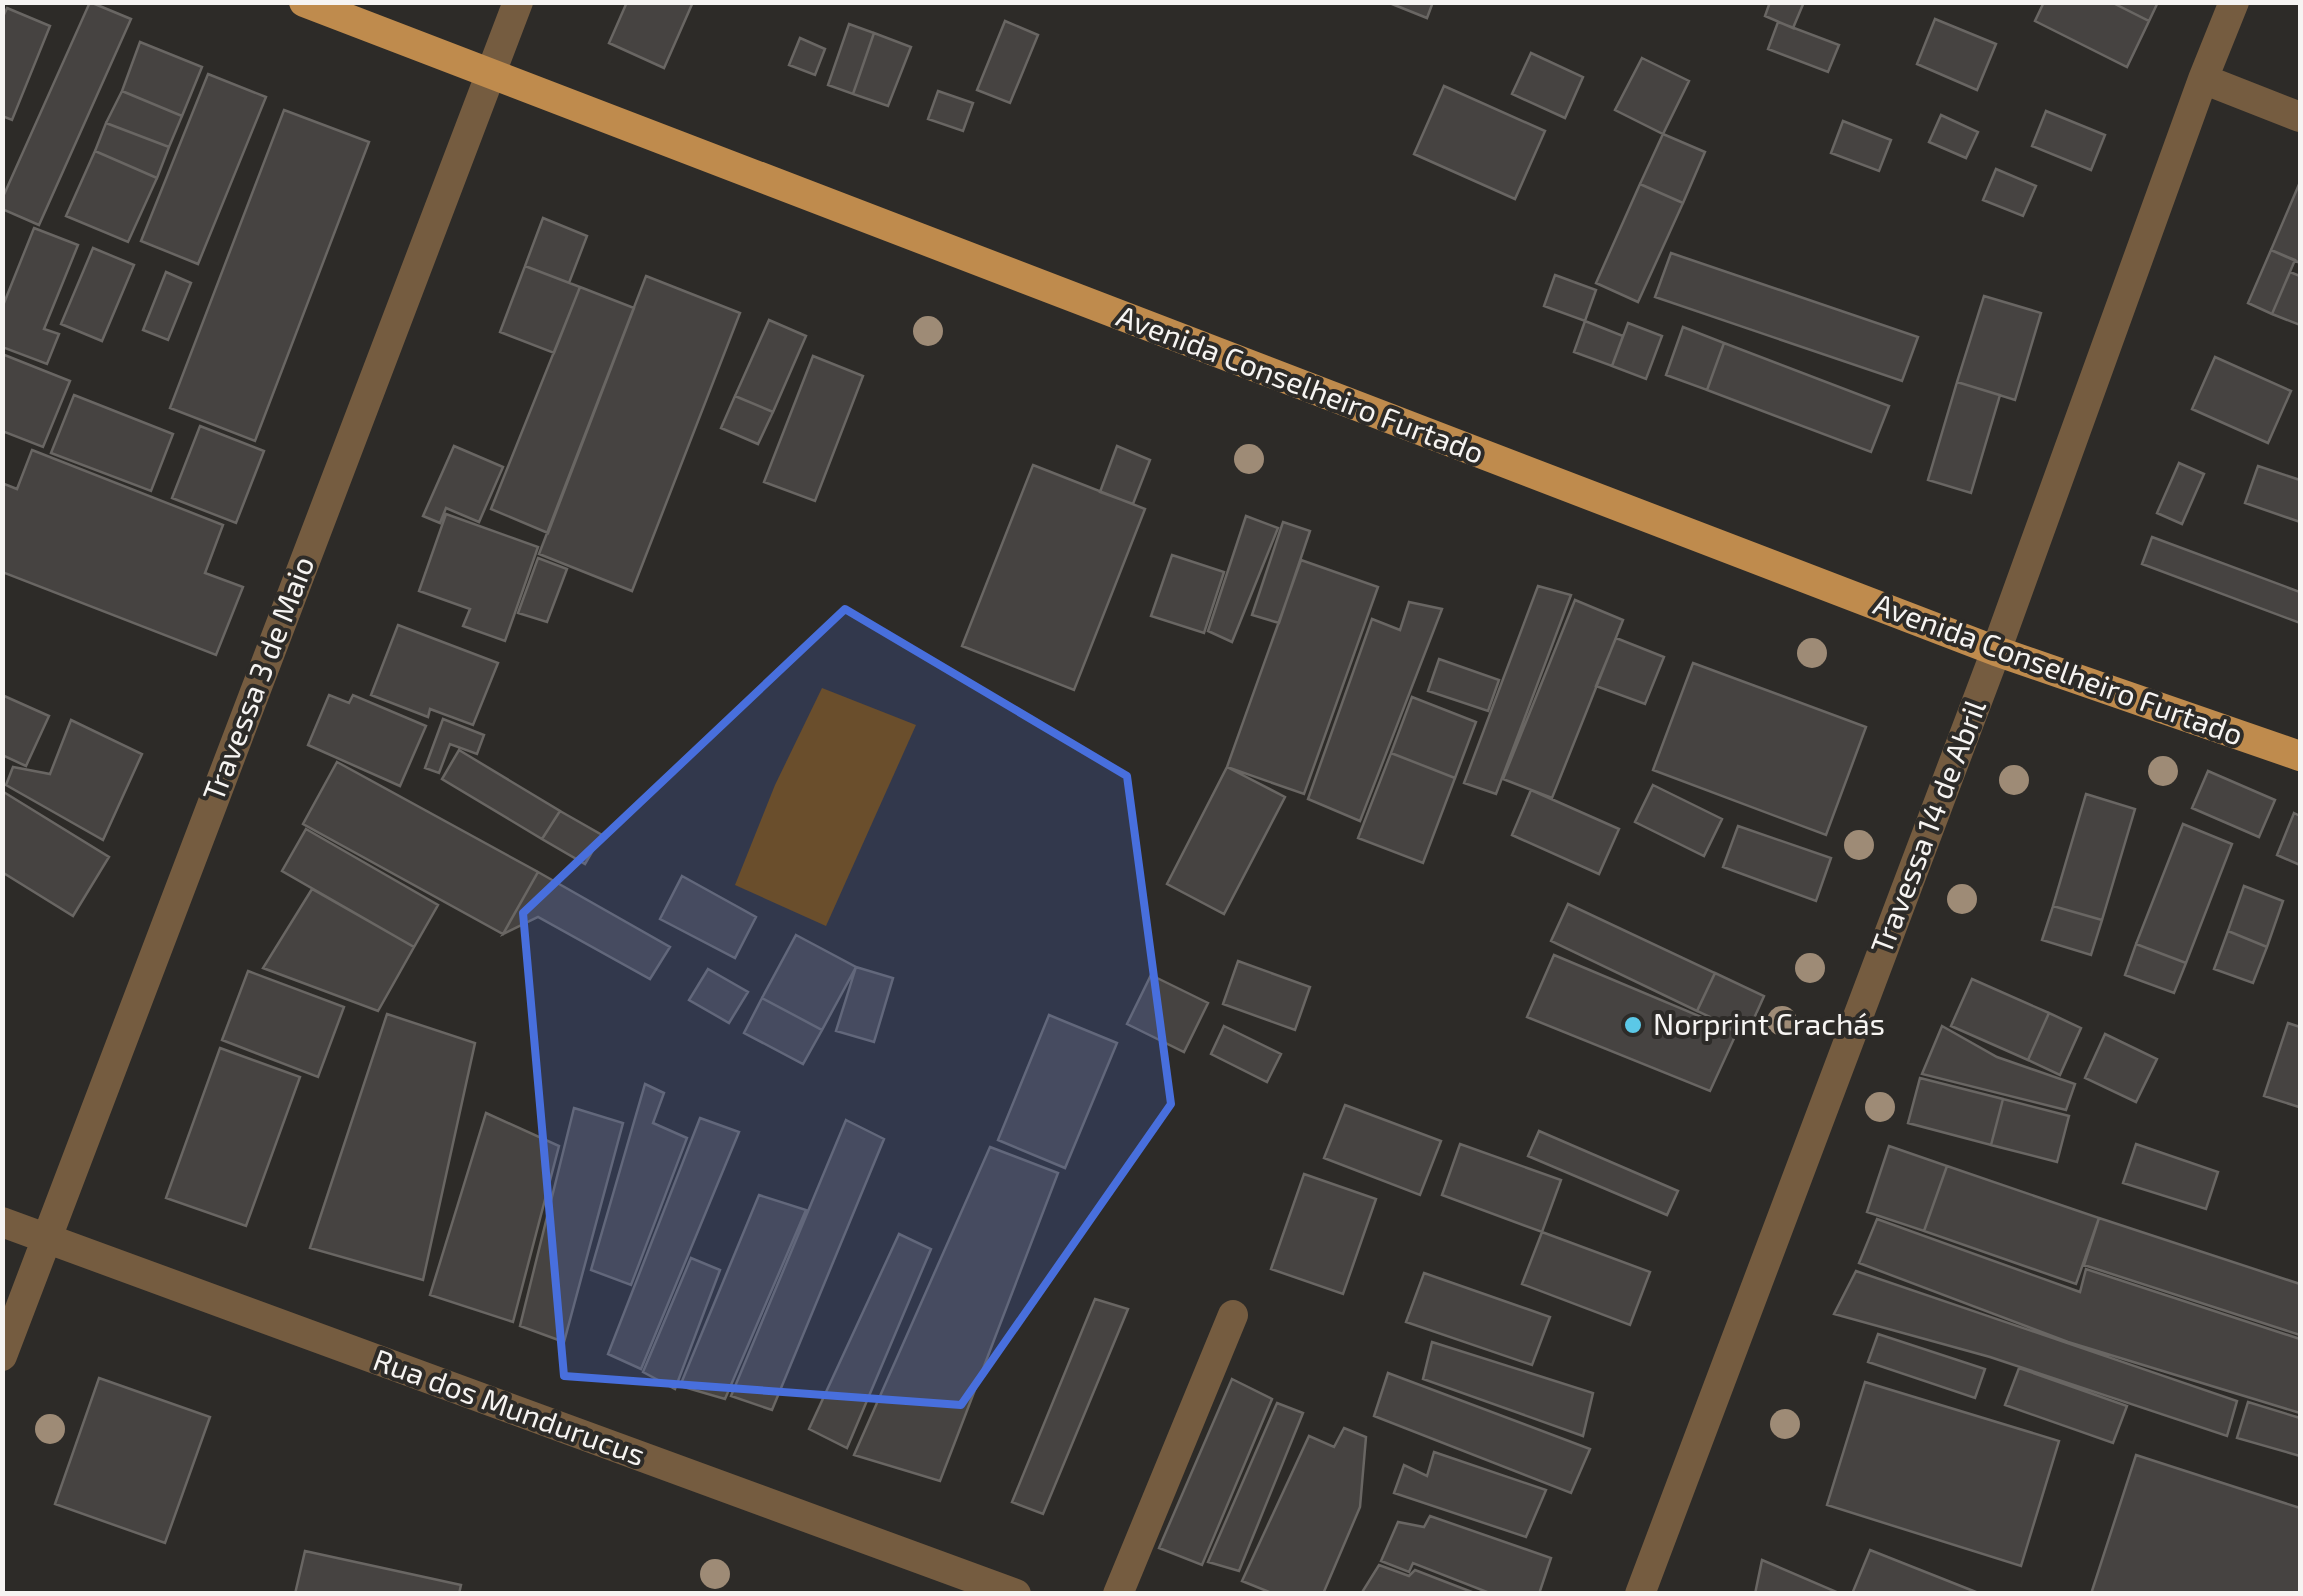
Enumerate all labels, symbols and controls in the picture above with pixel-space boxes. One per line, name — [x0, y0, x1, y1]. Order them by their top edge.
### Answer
street label: Avenida Conselheiro Furtado — [1112, 296, 1489, 470]
street label: Travessa 3 de Maio — [194, 551, 320, 806]
street label: Avenida Conselheiro Furtado — [1869, 584, 2248, 752]
street label: Travessa 14 de Abril — [1862, 694, 1992, 958]
place label: Norprint Crachás — [1653, 1005, 1885, 1041]
marker: Norprint Crachás — [1622, 1014, 1644, 1036]
street label: Rua dos Mundurucus — [369, 1340, 650, 1472]

